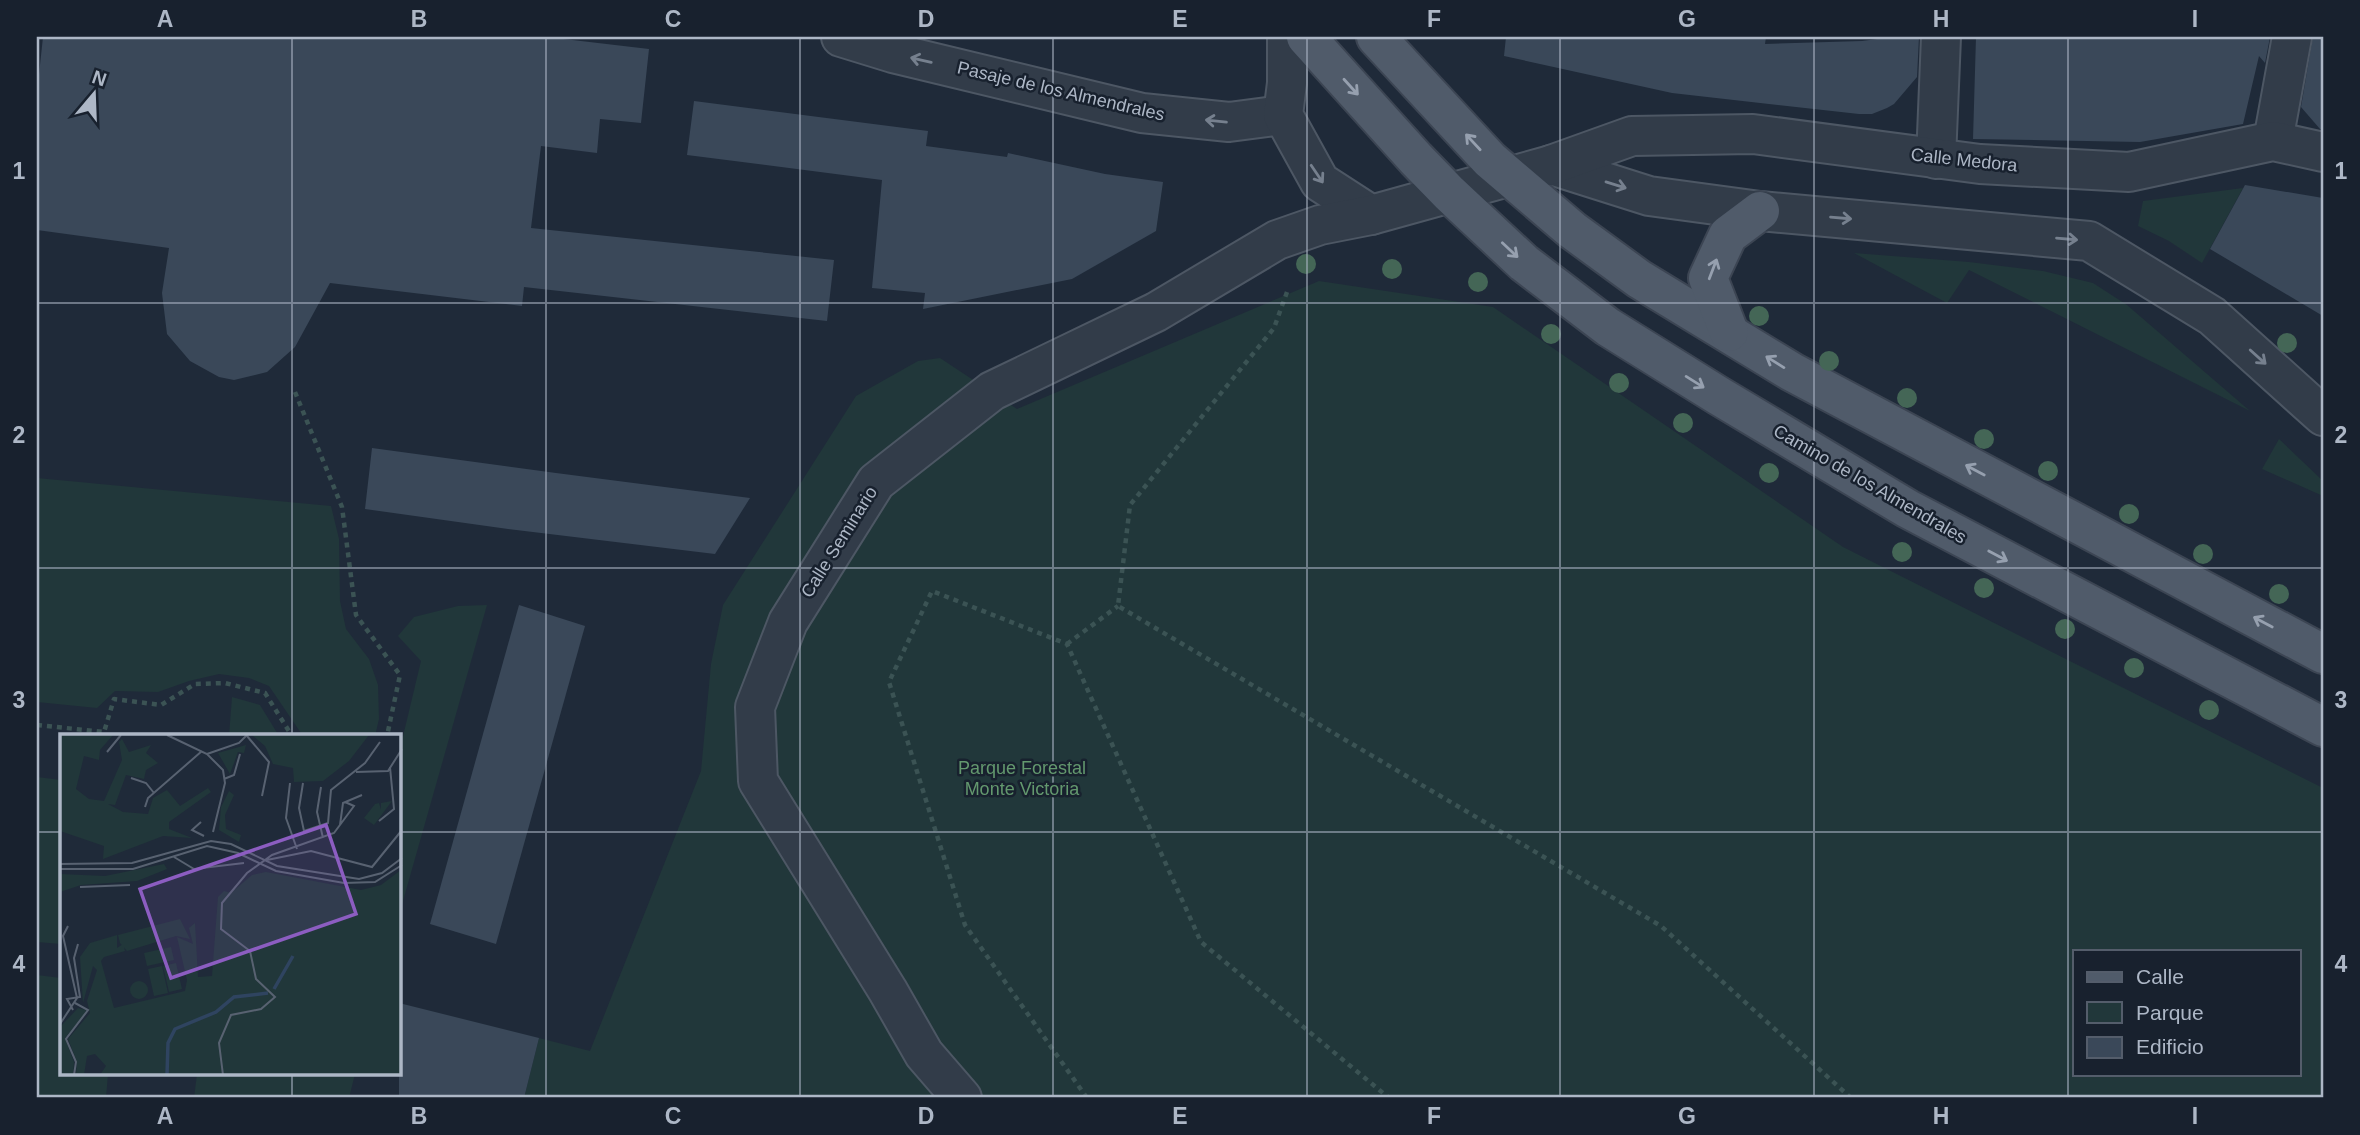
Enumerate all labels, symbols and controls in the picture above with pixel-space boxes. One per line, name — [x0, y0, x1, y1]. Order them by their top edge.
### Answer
text: A — [157, 6, 173, 32]
text: B — [411, 6, 427, 32]
text: C — [665, 6, 681, 32]
text: D — [918, 6, 934, 32]
text: E — [1172, 6, 1188, 32]
text: F — [1427, 6, 1441, 32]
text: G — [1678, 6, 1696, 32]
text: H — [1933, 6, 1949, 32]
text: I — [2192, 6, 2198, 32]
one-way arrow — [910, 53, 933, 66]
street label: Pasaje de los Almendrales — [955, 57, 1167, 125]
north arrow — [60, 60, 130, 130]
text: N — [89, 66, 109, 91]
one-way arrow — [1343, 78, 1359, 96]
one-way arrow — [1205, 114, 1227, 127]
one-way arrow — [1465, 134, 1482, 151]
street label: Calle Medora — [1910, 144, 2019, 176]
text: 1 — [13, 158, 26, 184]
text: 1 — [2335, 158, 2348, 184]
one-way arrow — [1310, 164, 1324, 183]
one-way arrow — [1605, 180, 1627, 193]
one-way arrow — [1829, 212, 1851, 225]
one-way arrow — [2055, 233, 2078, 246]
one-way arrow — [1501, 241, 1518, 258]
one-way arrow — [1707, 259, 1720, 280]
one-way arrow — [2249, 349, 2267, 365]
one-way arrow — [1766, 354, 1785, 369]
one-way arrow — [1685, 375, 1705, 389]
street label: Camino de los Almendrales — [1770, 421, 1970, 547]
text: 2 — [13, 422, 25, 448]
text: 2 — [2335, 422, 2347, 448]
one-way arrow — [1965, 462, 1986, 476]
street label: Calle Seminario — [797, 483, 881, 601]
one-way arrow — [1988, 550, 2008, 564]
one-way arrow — [2253, 615, 2274, 628]
text: 3 — [13, 687, 25, 713]
text: 3 — [2335, 687, 2347, 713]
inset map — [60, 734, 401, 1076]
park label: Parque Forestal Monte Victoria — [958, 758, 1086, 799]
legend — [2073, 950, 2300, 1076]
text: 4 — [13, 951, 26, 977]
text: 4 — [2335, 951, 2348, 977]
text: Calle — [2136, 965, 2184, 988]
text: Parque — [2136, 1001, 2204, 1024]
text: Edificio — [2136, 1035, 2204, 1058]
text: A — [157, 1103, 173, 1129]
text: B — [411, 1103, 427, 1129]
text: C — [665, 1103, 681, 1129]
text: D — [918, 1103, 934, 1129]
text: E — [1172, 1103, 1188, 1129]
text: F — [1427, 1103, 1441, 1129]
text: G — [1678, 1103, 1696, 1129]
text: H — [1933, 1103, 1949, 1129]
text: I — [2192, 1103, 2198, 1129]

